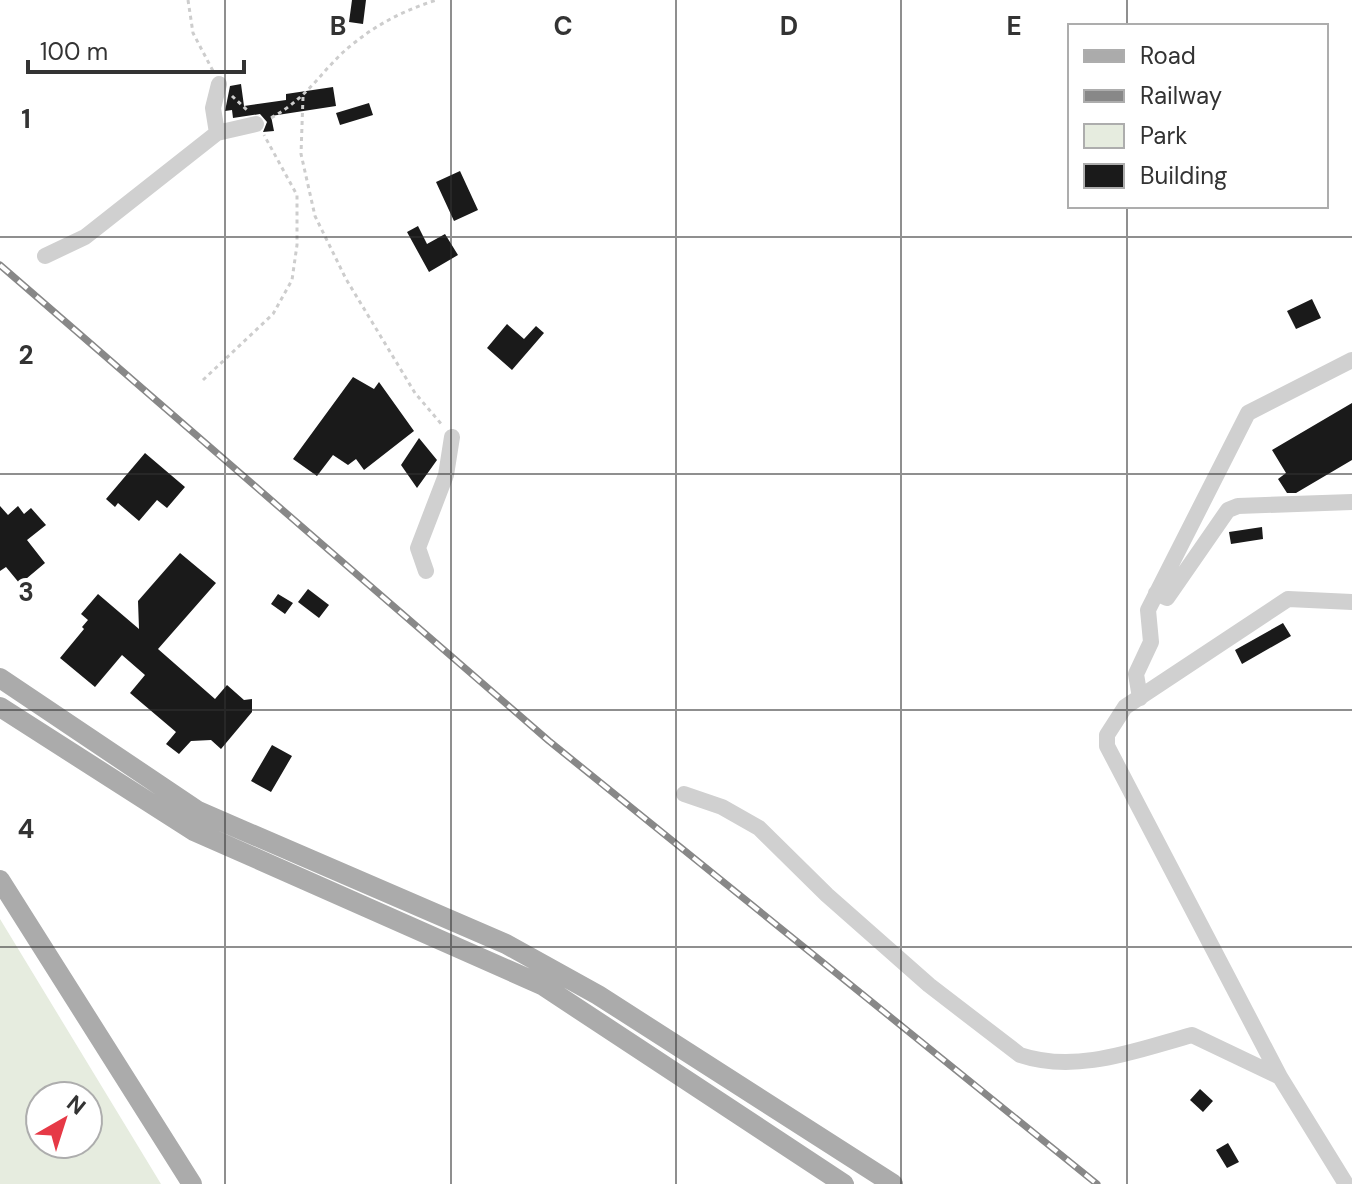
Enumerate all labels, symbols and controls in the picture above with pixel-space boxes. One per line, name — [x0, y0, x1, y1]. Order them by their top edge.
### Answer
text: B — [330, 9, 346, 43]
text: C — [553, 9, 573, 43]
text: D — [780, 9, 798, 43]
text: E — [1006, 9, 1022, 43]
scale bar — [28, 24, 244, 74]
legend — [1068, 24, 1328, 208]
text: 100 m — [40, 36, 108, 67]
text: Road — [1140, 40, 1196, 71]
text: Railway — [1140, 80, 1222, 111]
text: 1 — [21, 102, 31, 136]
text: Park — [1140, 120, 1187, 151]
text: Building — [1140, 160, 1227, 191]
text: 2 — [18, 338, 34, 372]
text: 3 — [18, 575, 34, 609]
text: 4 — [18, 812, 34, 846]
north arrow — [24, 1080, 104, 1160]
text: N — [61, 1089, 92, 1121]

